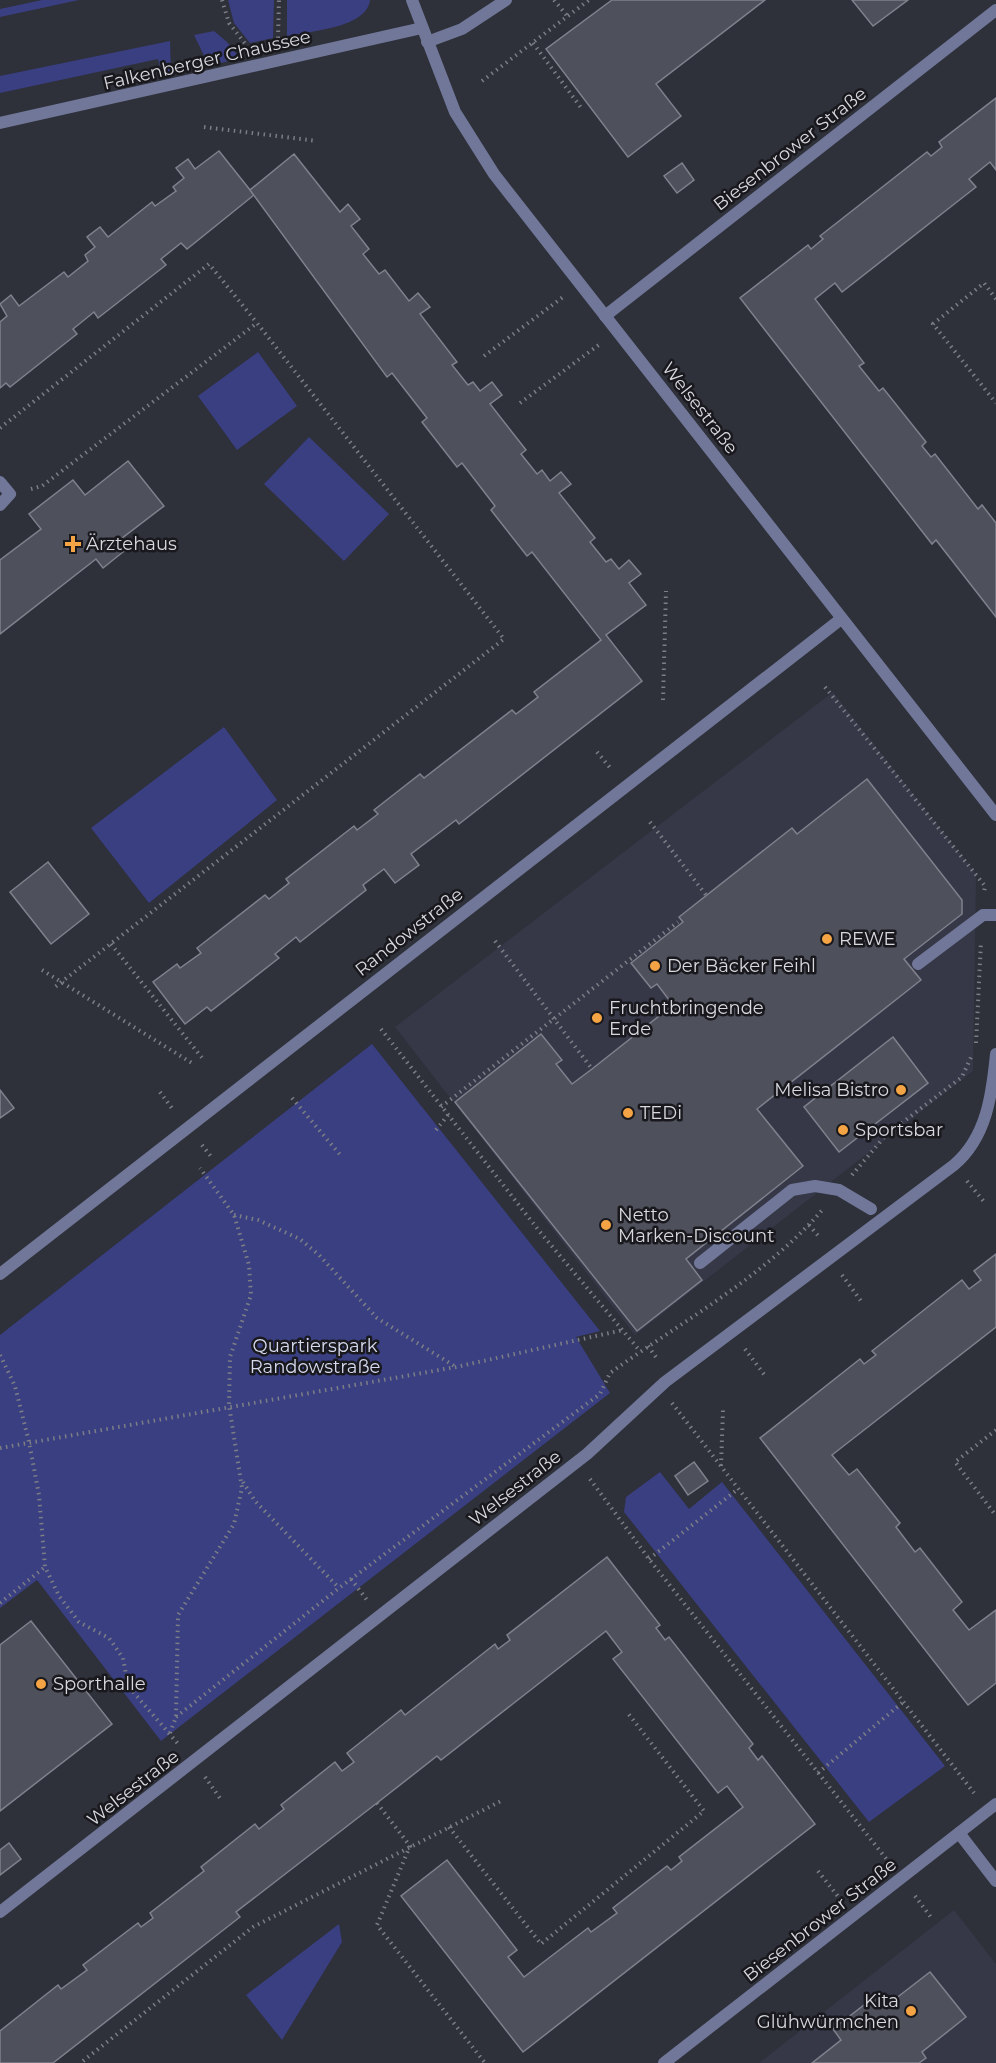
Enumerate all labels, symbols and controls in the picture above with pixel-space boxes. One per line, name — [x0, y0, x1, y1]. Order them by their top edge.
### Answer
street label: Falkenberger Chaussee — [101, 25, 313, 95]
street label: Biesenbrower Straße — [709, 82, 871, 216]
street label: Welsestraße — [657, 358, 743, 458]
place label: Ärztehaus — [86, 533, 177, 555]
marker: Ärztehaus — [64, 535, 82, 553]
street label: Randowstraße — [351, 883, 467, 981]
place label: REWE — [839, 928, 896, 950]
marker: REWE — [820, 932, 834, 946]
place label: Der Bäcker Feihl — [667, 955, 816, 977]
marker: Der Bäcker Feihl — [648, 959, 662, 973]
place label: Fruchtbringende Erde — [609, 997, 764, 1040]
marker: Fruchtbringende Erde — [590, 1011, 604, 1025]
place label: Melisa Bistro — [774, 1079, 889, 1101]
marker: Melisa Bistro — [894, 1083, 908, 1097]
place label: TEDi — [640, 1102, 682, 1124]
marker: TEDi — [621, 1106, 635, 1120]
place label: Sportsbar — [855, 1119, 943, 1141]
marker: Sportsbar — [836, 1123, 850, 1137]
place label: Netto Marken-Discount — [618, 1204, 775, 1247]
marker: Netto Marken-Discount — [599, 1218, 613, 1232]
park label: Quartierspark Randowstraße — [250, 1335, 380, 1378]
street label: Welsestraße — [465, 1445, 565, 1531]
place label: Sporthalle — [53, 1673, 146, 1695]
marker: Sporthalle — [34, 1677, 48, 1691]
street label: Welsestraße — [83, 1745, 183, 1831]
street label: Biesenbrower Straße — [739, 1853, 901, 1987]
place label: Kita Glühwürmchen — [757, 1990, 899, 2033]
marker: Kita Glühwürmchen — [904, 2004, 918, 2018]

